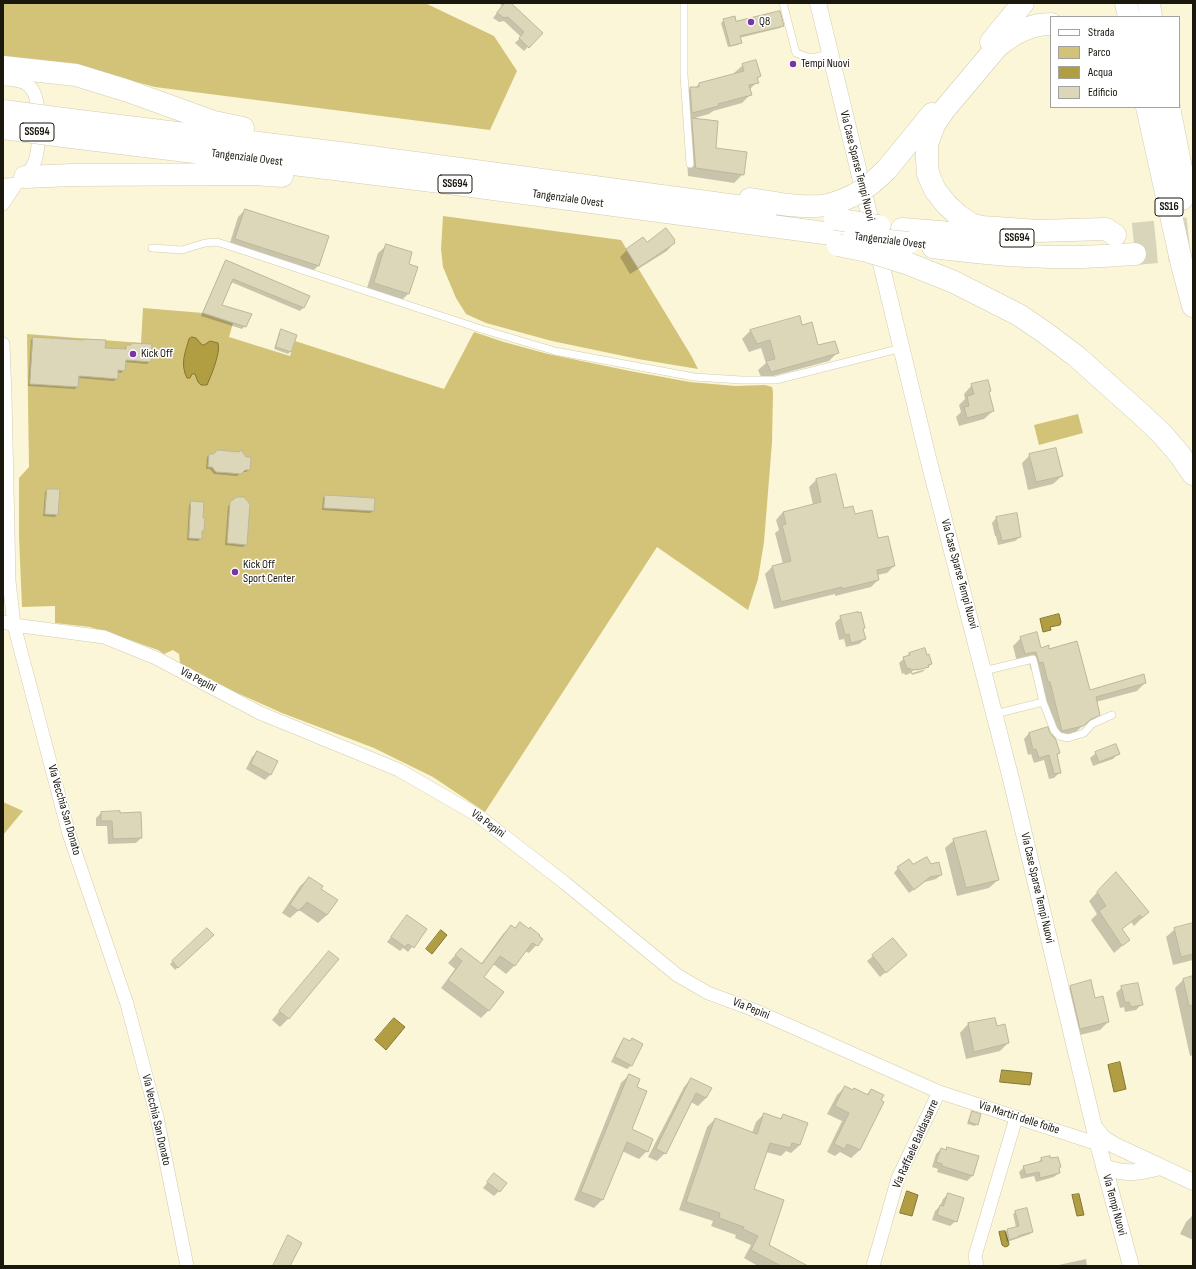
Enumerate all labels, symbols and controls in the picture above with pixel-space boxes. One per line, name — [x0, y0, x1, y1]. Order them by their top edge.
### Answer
place label: Q8 — [759, 15, 770, 29]
legend — [1050, 16, 1180, 108]
marker: Q8 — [746, 17, 756, 27]
text: Strada — [1088, 25, 1114, 40]
text: Parco — [1088, 45, 1111, 60]
place label: Tempi Nuovi — [801, 57, 850, 71]
marker: Tempi Nuovi — [788, 59, 798, 69]
text: Acqua — [1088, 65, 1113, 80]
text: Edificio — [1088, 85, 1117, 100]
street label: Via Case Sparse Tempi Nuovi — [836, 109, 878, 223]
road number: SS694 — [20, 123, 54, 141]
street label: Tangenziale Ovest — [210, 146, 284, 170]
road number: SS694 — [438, 175, 472, 193]
street label: Tangenziale Ovest — [531, 187, 605, 211]
road number: SS16 — [1155, 198, 1183, 216]
street label: Tangenziale Ovest — [853, 229, 927, 253]
road number: SS694 — [1000, 229, 1034, 247]
place label: Kick Off — [141, 347, 173, 361]
marker: Kick Off — [128, 349, 138, 359]
street label: Via Case Sparse Tempi Nuovi — [937, 518, 981, 630]
place label: Kick Off Sport Center — [243, 558, 295, 586]
marker: Kick Off Sport Center — [230, 567, 240, 577]
street label: Via Pepini — [178, 665, 218, 695]
street label: Via Vecchia San Donato — [44, 763, 84, 857]
street label: Via Pepini — [468, 807, 508, 841]
street label: Via Case Sparse Tempi Nuovi — [1017, 831, 1057, 945]
street label: Via Pepini — [730, 995, 772, 1023]
street label: Via Vecchia San Donato — [138, 1073, 174, 1167]
street label: Via Raffaele Baldassarre — [890, 1097, 942, 1191]
street label: Via Martiri delle foibe — [977, 1098, 1061, 1138]
street label: Via Tempi Nuovi — [1099, 1173, 1129, 1237]

